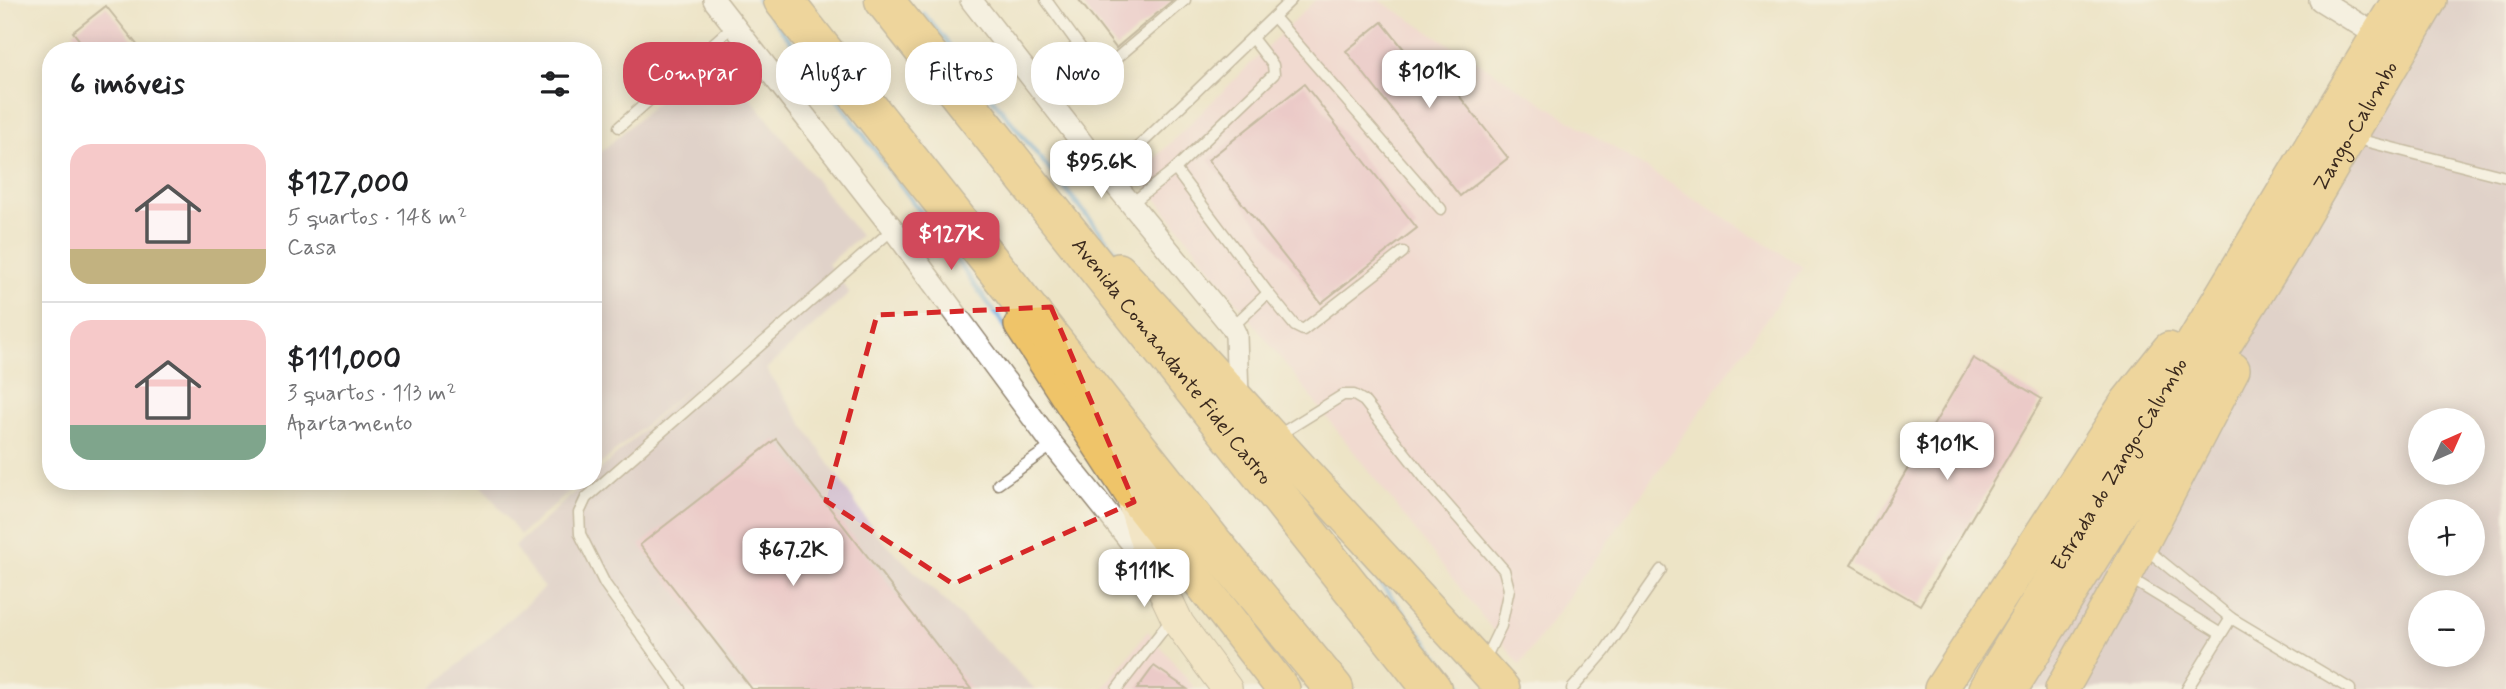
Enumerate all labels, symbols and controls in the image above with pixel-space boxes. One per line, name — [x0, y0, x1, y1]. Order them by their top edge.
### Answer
chip: Comprar — [623, 42, 762, 105]
chip: Alugar — [776, 42, 891, 105]
chip: Filtros — [905, 42, 1017, 105]
chip: Novo — [1031, 42, 1124, 105]
pin: $101K — [1380, 50, 1478, 110]
street label: Zango-Calumbo — [2307, 56, 2405, 196]
text: $101K — [1398, 58, 1460, 88]
text: 6 imóveis — [70, 65, 185, 104]
icon: filters — [536, 65, 574, 103]
pin: $95.6K — [1044, 140, 1158, 200]
text: $95.6K — [1066, 148, 1136, 178]
text: $127,000 — [287, 164, 409, 203]
icon: home — [126, 172, 210, 256]
text: 5 quartos · 148 m² — [287, 203, 467, 233]
pin: $127K — [902, 212, 1000, 272]
text: $127K — [918, 220, 984, 250]
street label: Avenida Comandante Fidel Castro — [1065, 232, 1278, 491]
text: Casa — [287, 233, 337, 263]
text: $111,000 — [287, 340, 401, 379]
icon: home — [126, 348, 210, 432]
street label: Estrada do Zango-Calumbo — [2045, 353, 2195, 576]
text: 3 quartos · 113 m² — [287, 379, 457, 409]
north arrow — [2408, 408, 2485, 485]
map controls — [2408, 408, 2485, 667]
text: Apartamento — [287, 409, 413, 439]
pin: $101K — [1898, 422, 1996, 482]
text: $101K — [1916, 430, 1978, 460]
button: + — [2408, 499, 2485, 576]
pin: $67.2K — [736, 528, 850, 588]
text: $67.2K — [758, 536, 828, 566]
pin: $111K — [1095, 550, 1193, 609]
text: $111K — [1115, 557, 1173, 587]
button: − — [2408, 590, 2485, 667]

